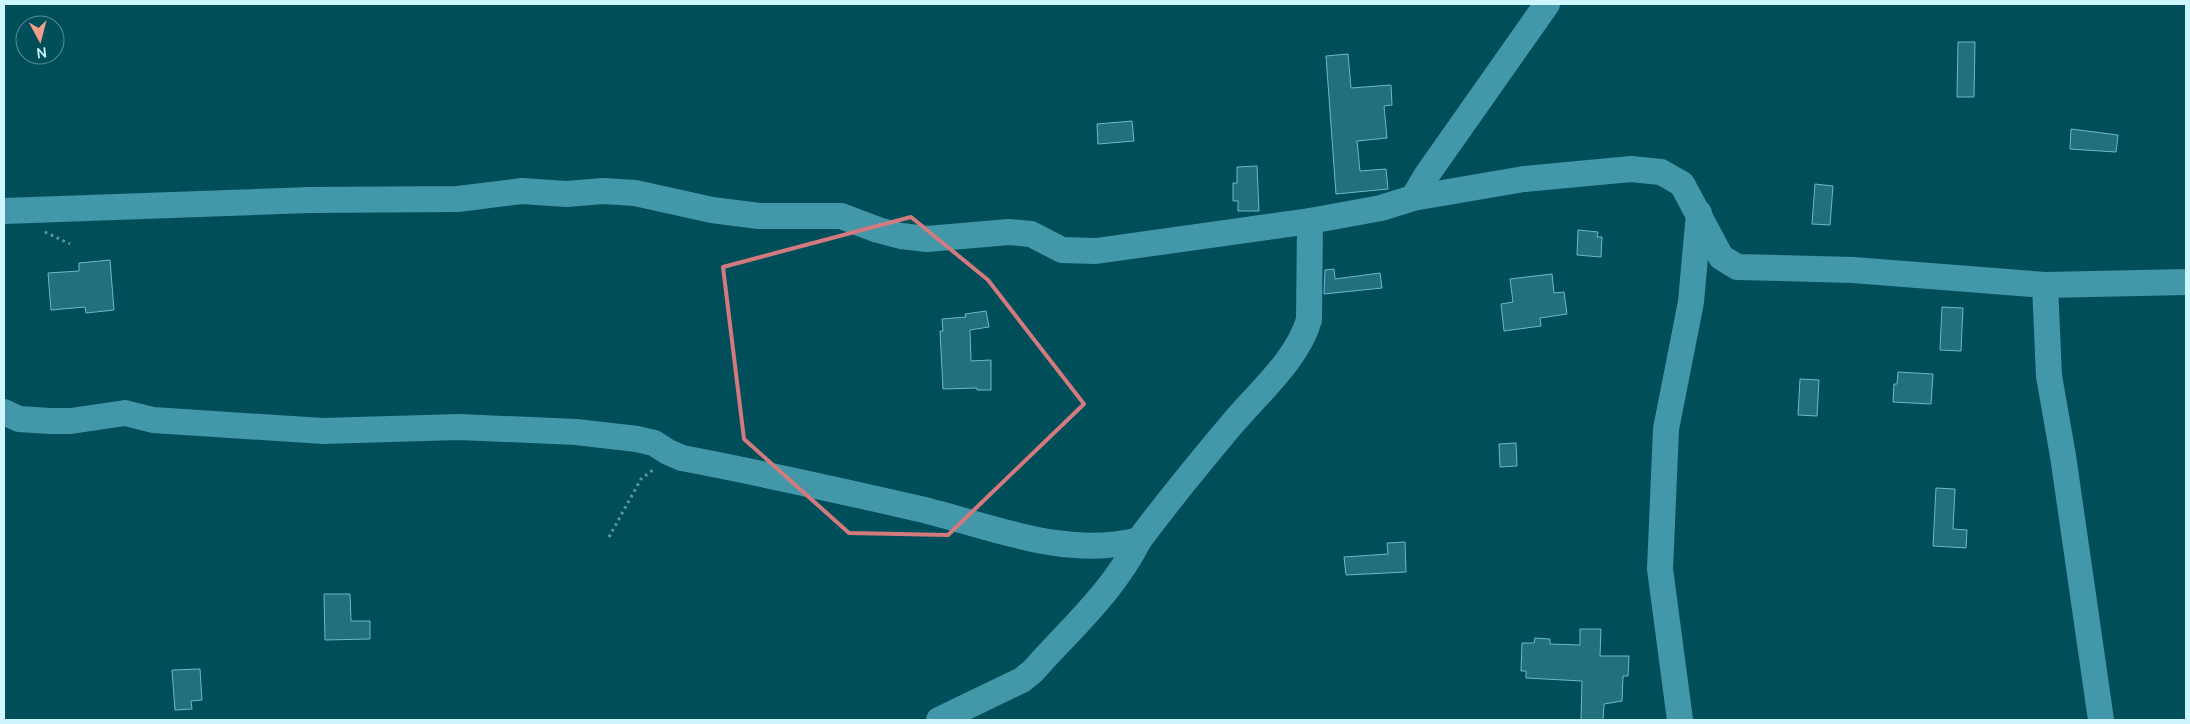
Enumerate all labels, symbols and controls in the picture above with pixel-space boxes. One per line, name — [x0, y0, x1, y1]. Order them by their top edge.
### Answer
north arrow — [15, 15, 65, 65]
text: N — [35, 43, 48, 63]

